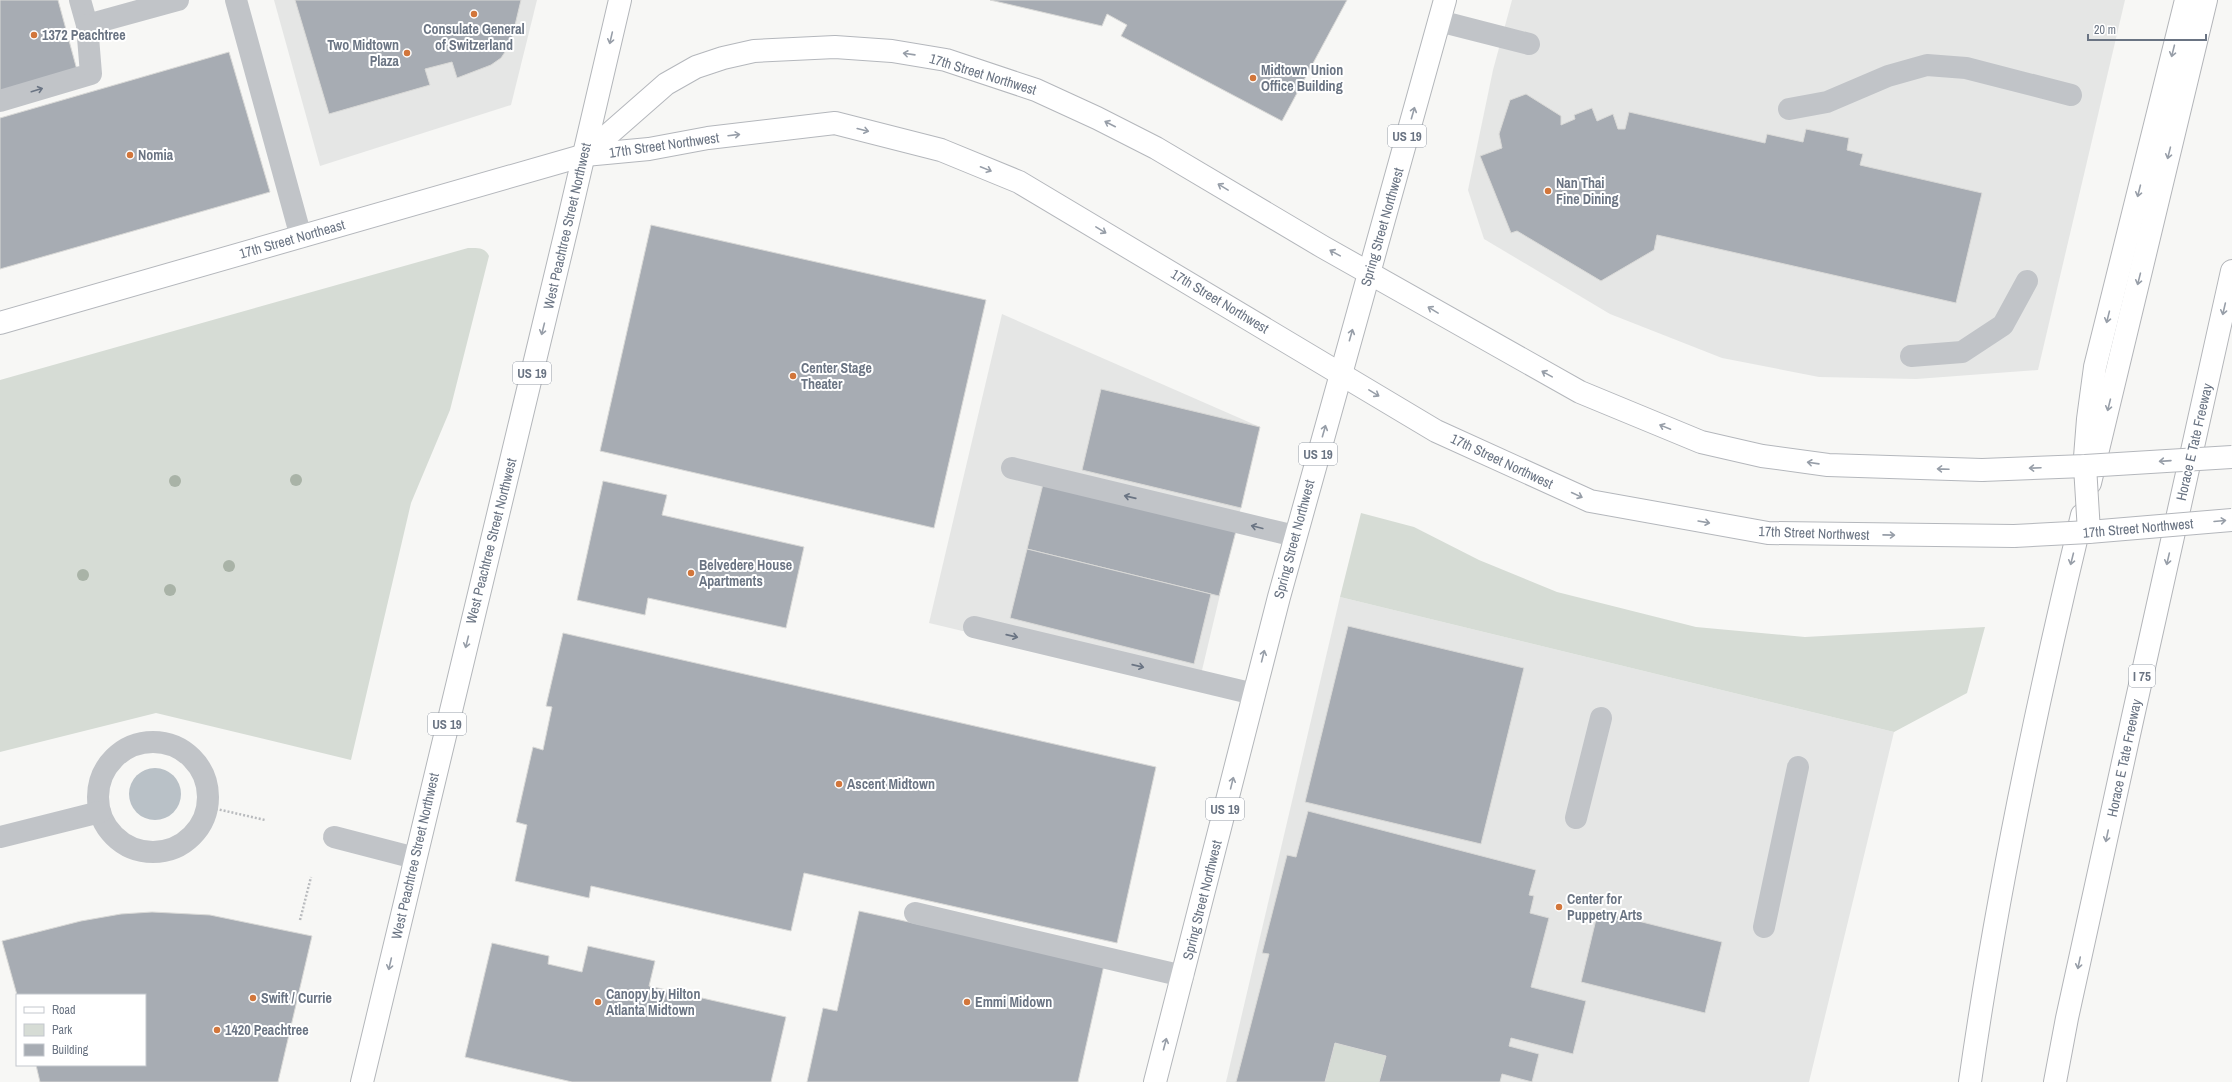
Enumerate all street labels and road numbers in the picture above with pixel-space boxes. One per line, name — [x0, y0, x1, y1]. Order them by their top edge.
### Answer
street label: 17th Street Northwest — [927, 49, 1039, 99]
road number: US 19 — [1388, 125, 1426, 147]
street label: 17th Street Northwest — [608, 128, 720, 162]
street label: West Peachtree Street Northwest — [539, 141, 595, 311]
street label: Spring Street Northwest — [1356, 166, 1408, 288]
street label: 17th Street Northeast — [237, 215, 347, 263]
street label: 17th Street Northwest — [1168, 265, 1272, 337]
road number: US 19 — [513, 362, 551, 384]
street label: Horace E Tate Freeway — [2172, 381, 2216, 502]
street label: 17th Street Northwest — [1448, 429, 1556, 493]
road number: US 19 — [1299, 443, 1337, 465]
street label: West Peachtree Street Northwest — [462, 456, 520, 626]
street label: Spring Street Northwest — [1269, 478, 1319, 600]
street label: 17th Street Northwest — [2082, 514, 2194, 542]
street label: 17th Street Northwest — [1758, 522, 1870, 544]
road number: I 75 — [2129, 665, 2155, 687]
street label: Horace E Tate Freeway — [2103, 697, 2145, 819]
road number: US 19 — [428, 713, 466, 735]
street label: West Peachtree Street Northwest — [387, 771, 443, 941]
road number: US 19 — [1206, 798, 1244, 820]
street label: Spring Street Northwest — [1178, 838, 1226, 962]

